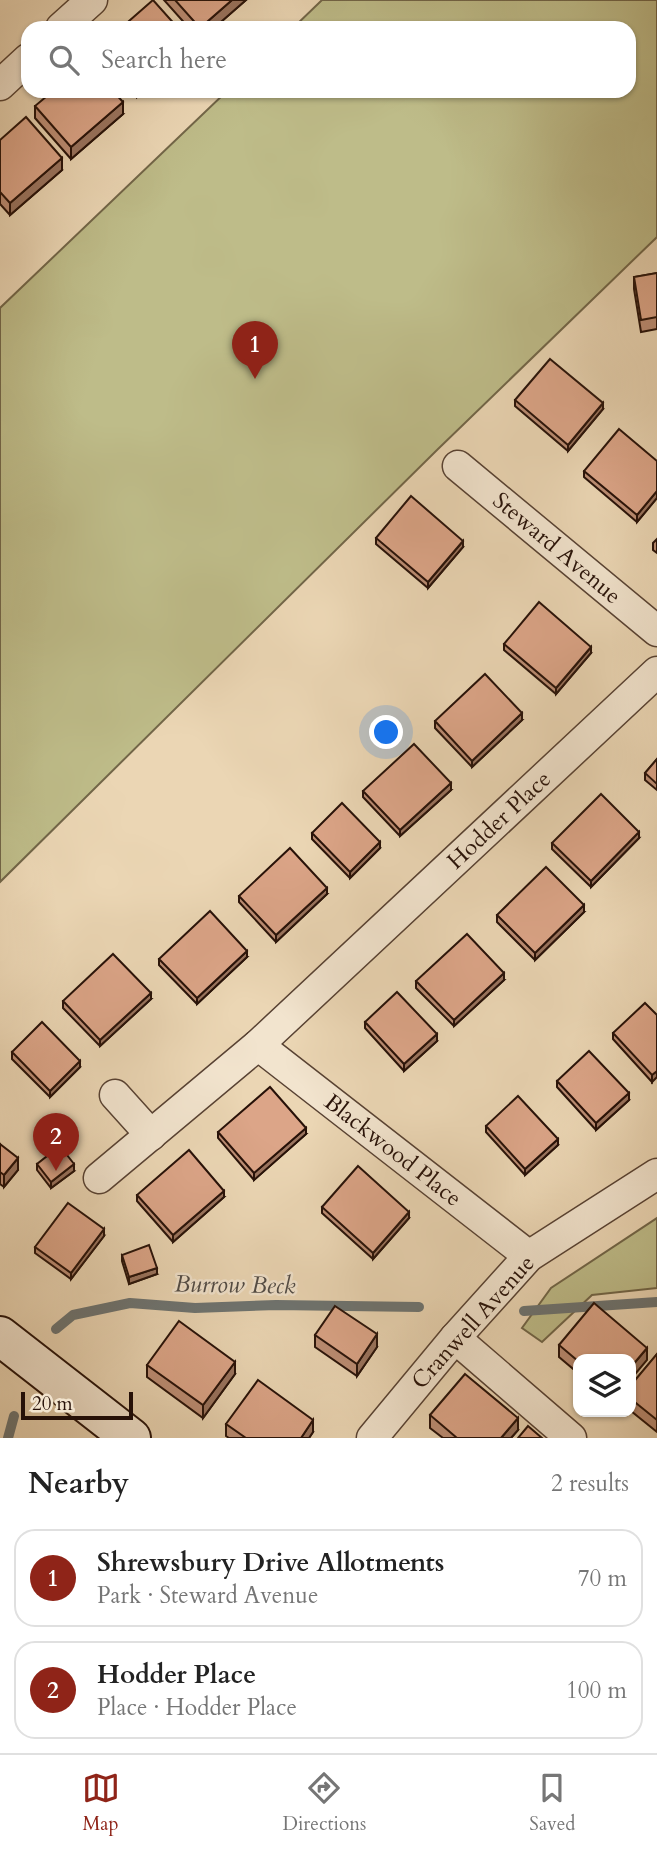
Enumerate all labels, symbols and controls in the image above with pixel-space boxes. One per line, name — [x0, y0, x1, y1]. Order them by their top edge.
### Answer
search box — [21, 21, 636, 98]
icon: search — [45, 41, 83, 79]
text: Search here — [101, 42, 227, 77]
pin: 1 — [232, 321, 278, 379]
street label: Steward Avenue — [486, 485, 628, 611]
your location — [369, 715, 403, 749]
street label: Hodder Place — [440, 764, 558, 876]
street label: Blackwood Place — [318, 1087, 468, 1213]
pin: 2 — [33, 1113, 79, 1171]
street label: Cranwell Avenue — [404, 1248, 542, 1396]
water label: Burrow Beck — [174, 1267, 296, 1303]
map controls — [573, 1354, 636, 1417]
button: layers — [573, 1354, 636, 1417]
scale bar — [21, 1389, 133, 1421]
text: 20 m — [32, 1391, 73, 1417]
text: Nearby — [28, 1463, 129, 1504]
text: 2 results — [551, 1468, 629, 1499]
text: Shrewsbury Drive Allotments — [97, 1545, 444, 1580]
text: 1 — [47, 1563, 59, 1594]
text: 70 m — [578, 1563, 627, 1594]
text: Park · Steward Avenue — [97, 1580, 318, 1611]
text: Hodder Place — [97, 1657, 256, 1692]
text: 2 — [47, 1675, 59, 1706]
text: 100 m — [566, 1675, 627, 1706]
text: Place · Hodder Place — [97, 1692, 297, 1723]
tab: Map — [82, 1769, 120, 1837]
tab: Directions — [283, 1769, 366, 1837]
tab: Saved — [529, 1769, 575, 1837]

